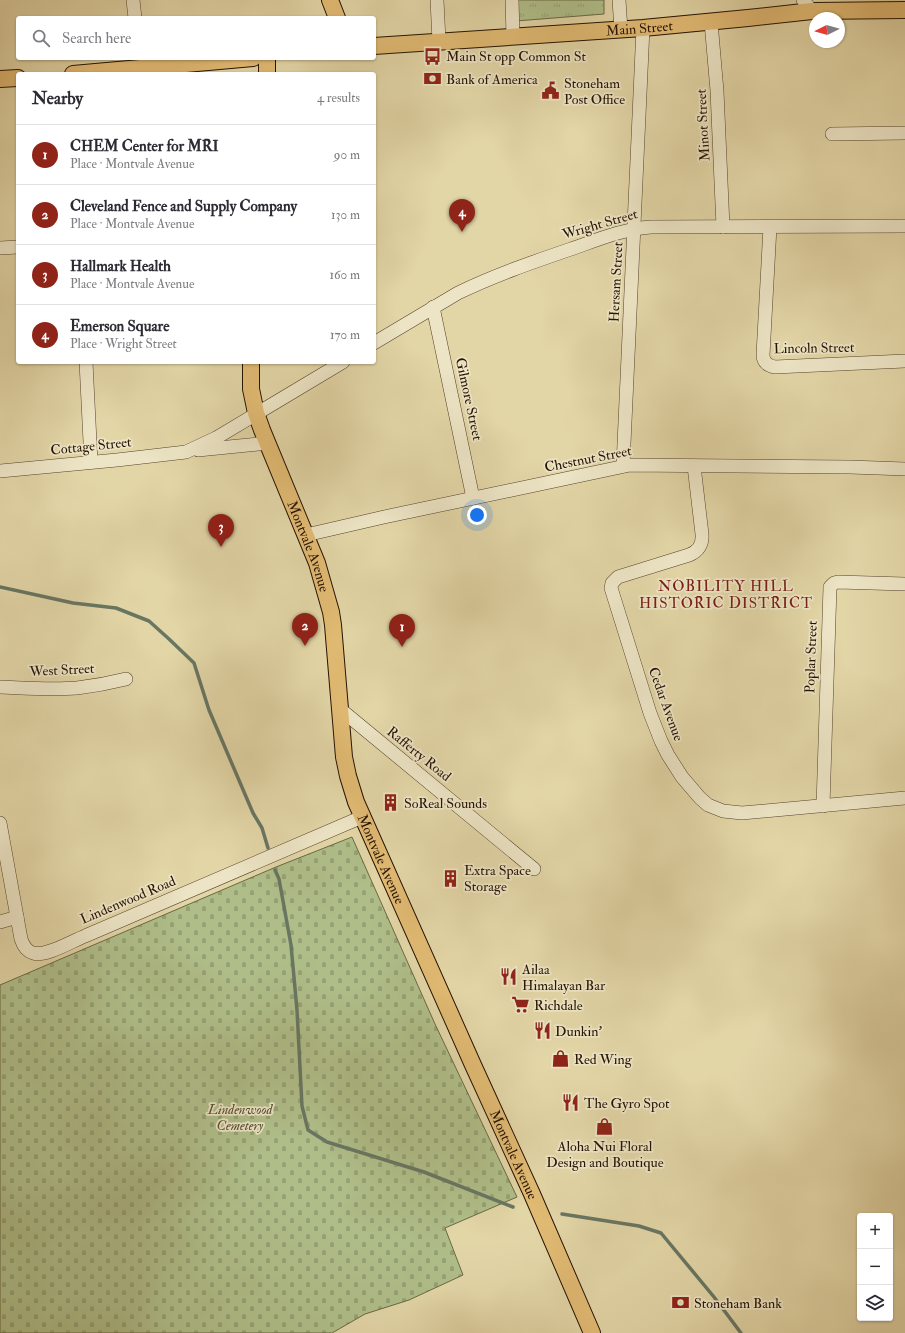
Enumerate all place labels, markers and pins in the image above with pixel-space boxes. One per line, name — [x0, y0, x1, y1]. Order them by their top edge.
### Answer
bus stop icon: Main St opp Common St — [423, 46, 443, 66]
place label: Main St opp Common St — [446, 48, 587, 66]
bank icon: Bank of America — [423, 69, 443, 89]
place label: Bank of America — [446, 71, 538, 88]
place label: Stoneham Post Office — [564, 75, 625, 108]
public building icon: Stoneham Post Office — [541, 81, 561, 101]
pin: 4 — [449, 199, 475, 232]
pin: 3 — [208, 514, 234, 547]
pin: 2 — [292, 613, 318, 646]
pin: 1 — [389, 614, 415, 647]
building icon: SoReal Sounds — [381, 793, 401, 813]
place label: SoReal Sounds — [404, 795, 487, 812]
place label: Extra Space Storage — [464, 862, 531, 895]
building icon: Extra Space Storage — [441, 868, 461, 888]
place label: Ailaa Himalayan Bar — [521, 961, 606, 995]
restaurant icon: Ailaa Himalayan Bar — [499, 967, 519, 987]
supermarket icon: Richdale — [511, 995, 531, 1015]
place label: Richdale — [534, 997, 583, 1014]
restaurant icon: Dunkin' — [532, 1021, 552, 1041]
place label: Dunkin' — [555, 1023, 603, 1040]
shop icon: Red Wing — [551, 1049, 571, 1069]
place label: Red Wing — [574, 1051, 633, 1068]
restaurant icon: The Gyro Spot — [561, 1093, 581, 1113]
place label: The Gyro Spot — [584, 1095, 670, 1113]
shop icon: Aloha Nui Floral Design and Boutique — [595, 1116, 615, 1136]
place label: Aloha Nui Floral Design and Boutique — [546, 1138, 664, 1171]
bank icon: Stoneham Bank — [671, 1293, 691, 1313]
place label: Stoneham Bank — [694, 1295, 782, 1312]

